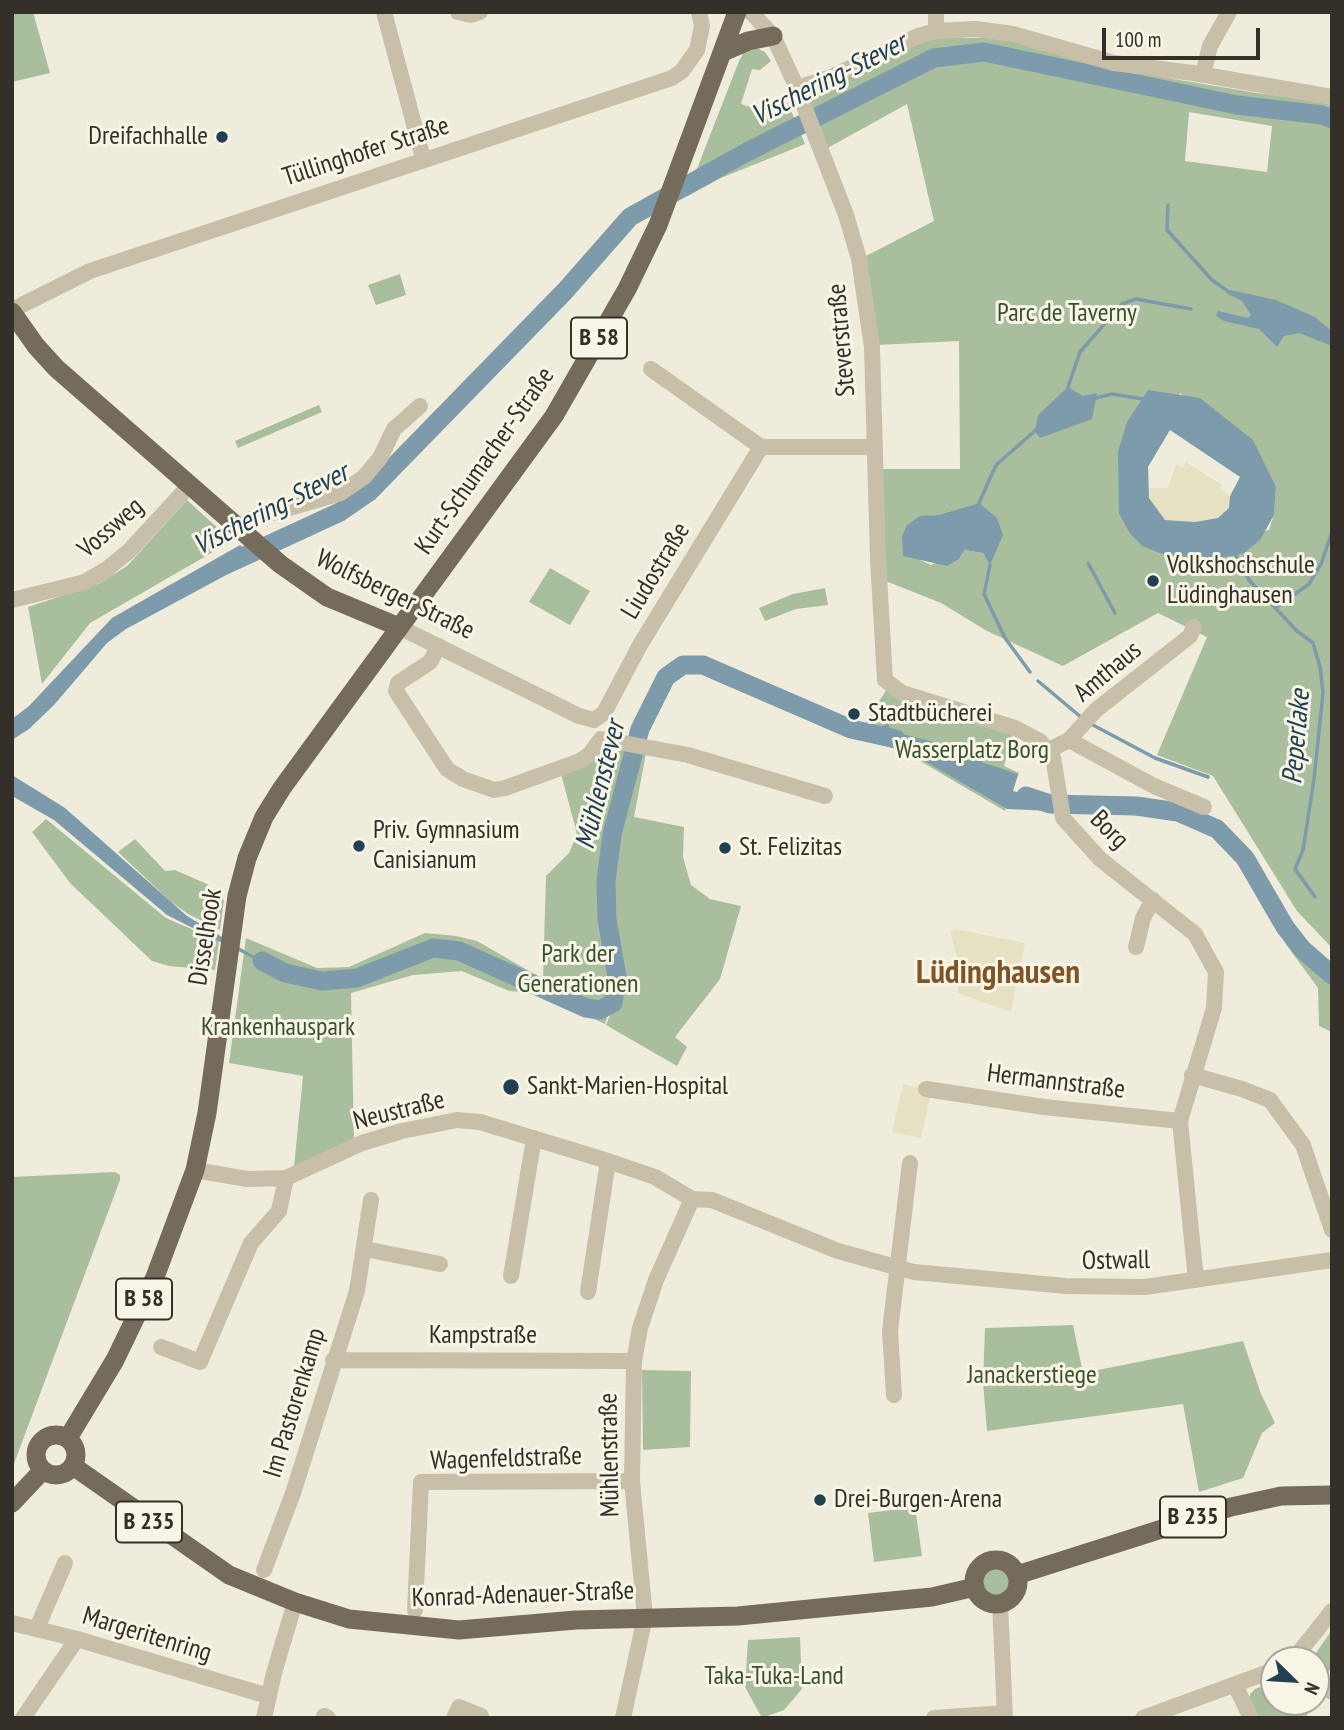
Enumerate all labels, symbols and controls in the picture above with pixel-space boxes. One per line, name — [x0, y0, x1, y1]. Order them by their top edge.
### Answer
scale bar — [1106, 14, 1264, 58]
text: 100 m — [1115, 26, 1161, 53]
water label: Vischering-Stever — [746, 27, 912, 133]
street label: Tüllinghofer Straße — [279, 110, 453, 194]
place label: Dreifachhalle — [88, 121, 208, 153]
marker: Dreifachhalle — [214, 129, 230, 145]
street label: Steverstraße — [822, 282, 862, 398]
park label: Parc de Taverny — [997, 298, 1137, 330]
road number: B 58 — [571, 318, 627, 358]
street label: Kurt-Schumacher-Straße — [409, 361, 561, 561]
water label: Vischering-Stever — [188, 457, 354, 563]
street label: Vossweg — [72, 491, 150, 565]
street label: Liudostraße — [615, 517, 697, 625]
street label: Wolfsberger Straße — [311, 543, 479, 647]
place label: Volkshochschule Lüdinghausen — [1167, 550, 1315, 612]
marker: Volkshochschule Lüdinghausen — [1145, 573, 1161, 589]
street label: Amthaus — [1068, 635, 1148, 709]
water label: Peperlake — [1276, 688, 1318, 786]
place label: Stadtbücherei — [868, 698, 993, 730]
marker: Stadtbücherei — [846, 706, 862, 722]
water label: Mühlenstever — [569, 717, 633, 853]
park label: Wasserplatz Borg — [895, 735, 1049, 767]
street label: Borg — [1083, 804, 1135, 856]
place label: Priv. Gymnasium Canisianum — [373, 815, 519, 876]
place label: St. Felizitas — [739, 832, 842, 864]
marker: Priv. Gymnasium Canisianum — [351, 838, 367, 854]
marker: St. Felizitas — [717, 840, 733, 856]
street label: Disselhook — [183, 886, 229, 988]
park label: Park der Generationen — [518, 939, 638, 1000]
district label: Lüdinghausen — [916, 954, 1080, 994]
park label: Krankenhauspark — [201, 1012, 355, 1044]
street label: Hermannstraße — [985, 1058, 1127, 1106]
place label: Sankt-Marien-Hospital — [527, 1071, 728, 1103]
marker: Sankt-Marien-Hospital — [501, 1077, 521, 1097]
street label: Neustraße — [350, 1085, 448, 1137]
street label: Ostwall — [1082, 1245, 1150, 1277]
road number: B 58 — [116, 1279, 172, 1320]
street label: Kampstraße — [429, 1320, 537, 1352]
street label: Im Pastorenkamp — [257, 1324, 333, 1482]
park label: Janackerstiege — [967, 1360, 1097, 1392]
street label: Mühlenstraße — [593, 1393, 627, 1517]
street label: Wagenfeldstraße — [430, 1441, 582, 1477]
place label: Drei-Burgen-Arena — [834, 1484, 1002, 1516]
marker: Drei-Burgen-Arena — [812, 1492, 828, 1508]
road number: B 235 — [1160, 1497, 1226, 1538]
road number: B 235 — [116, 1502, 182, 1542]
street label: Konrad-Adenauer-Straße — [411, 1576, 635, 1614]
street label: Margeritenring — [79, 1601, 215, 1669]
north arrow — [1260, 1646, 1330, 1716]
park label: Taka-Tuka-Land — [704, 1661, 844, 1693]
text: N — [1299, 1679, 1325, 1698]

